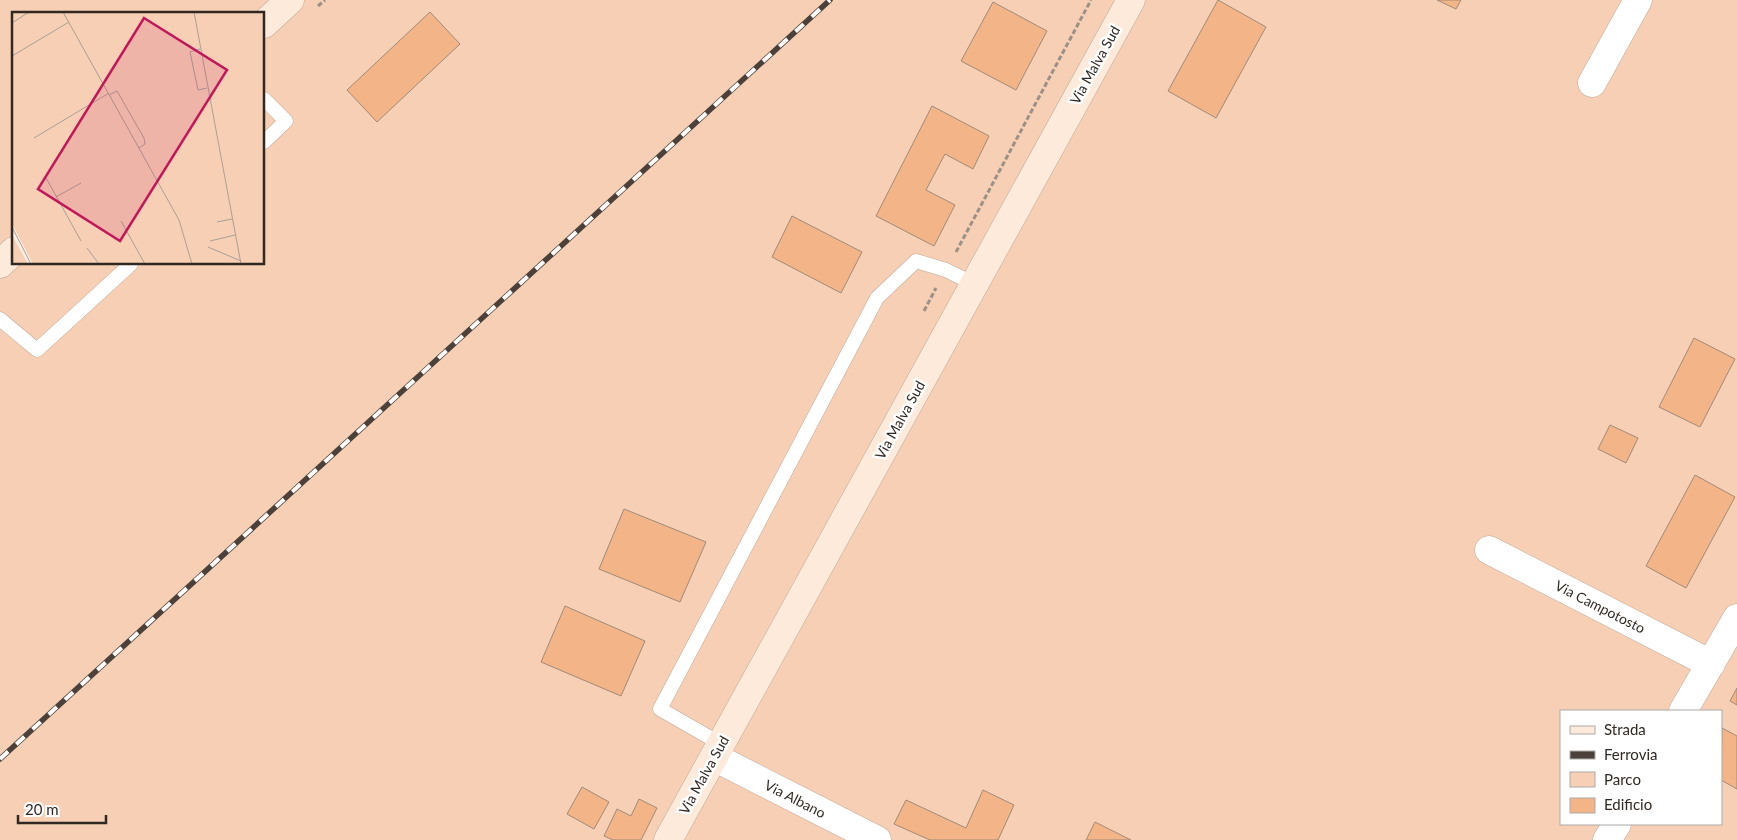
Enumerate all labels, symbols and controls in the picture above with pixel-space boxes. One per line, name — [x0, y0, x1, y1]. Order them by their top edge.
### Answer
inset map — [12, 12, 265, 265]
street label: Via Malva Sud — [1066, 23, 1123, 107]
street label: Via Malva Sud — [871, 378, 928, 462]
street label: Via Campotosto — [1552, 577, 1648, 637]
legend — [1560, 710, 1722, 825]
text: Strada — [1604, 720, 1646, 738]
street label: Via Malva Sud — [675, 733, 732, 817]
text: Ferrovia — [1604, 745, 1657, 763]
text: Parco — [1604, 770, 1641, 788]
street label: Via Albano — [762, 776, 829, 821]
scale bar — [18, 792, 105, 824]
text: Edificio — [1604, 795, 1652, 813]
text: 20 m — [25, 800, 59, 818]

